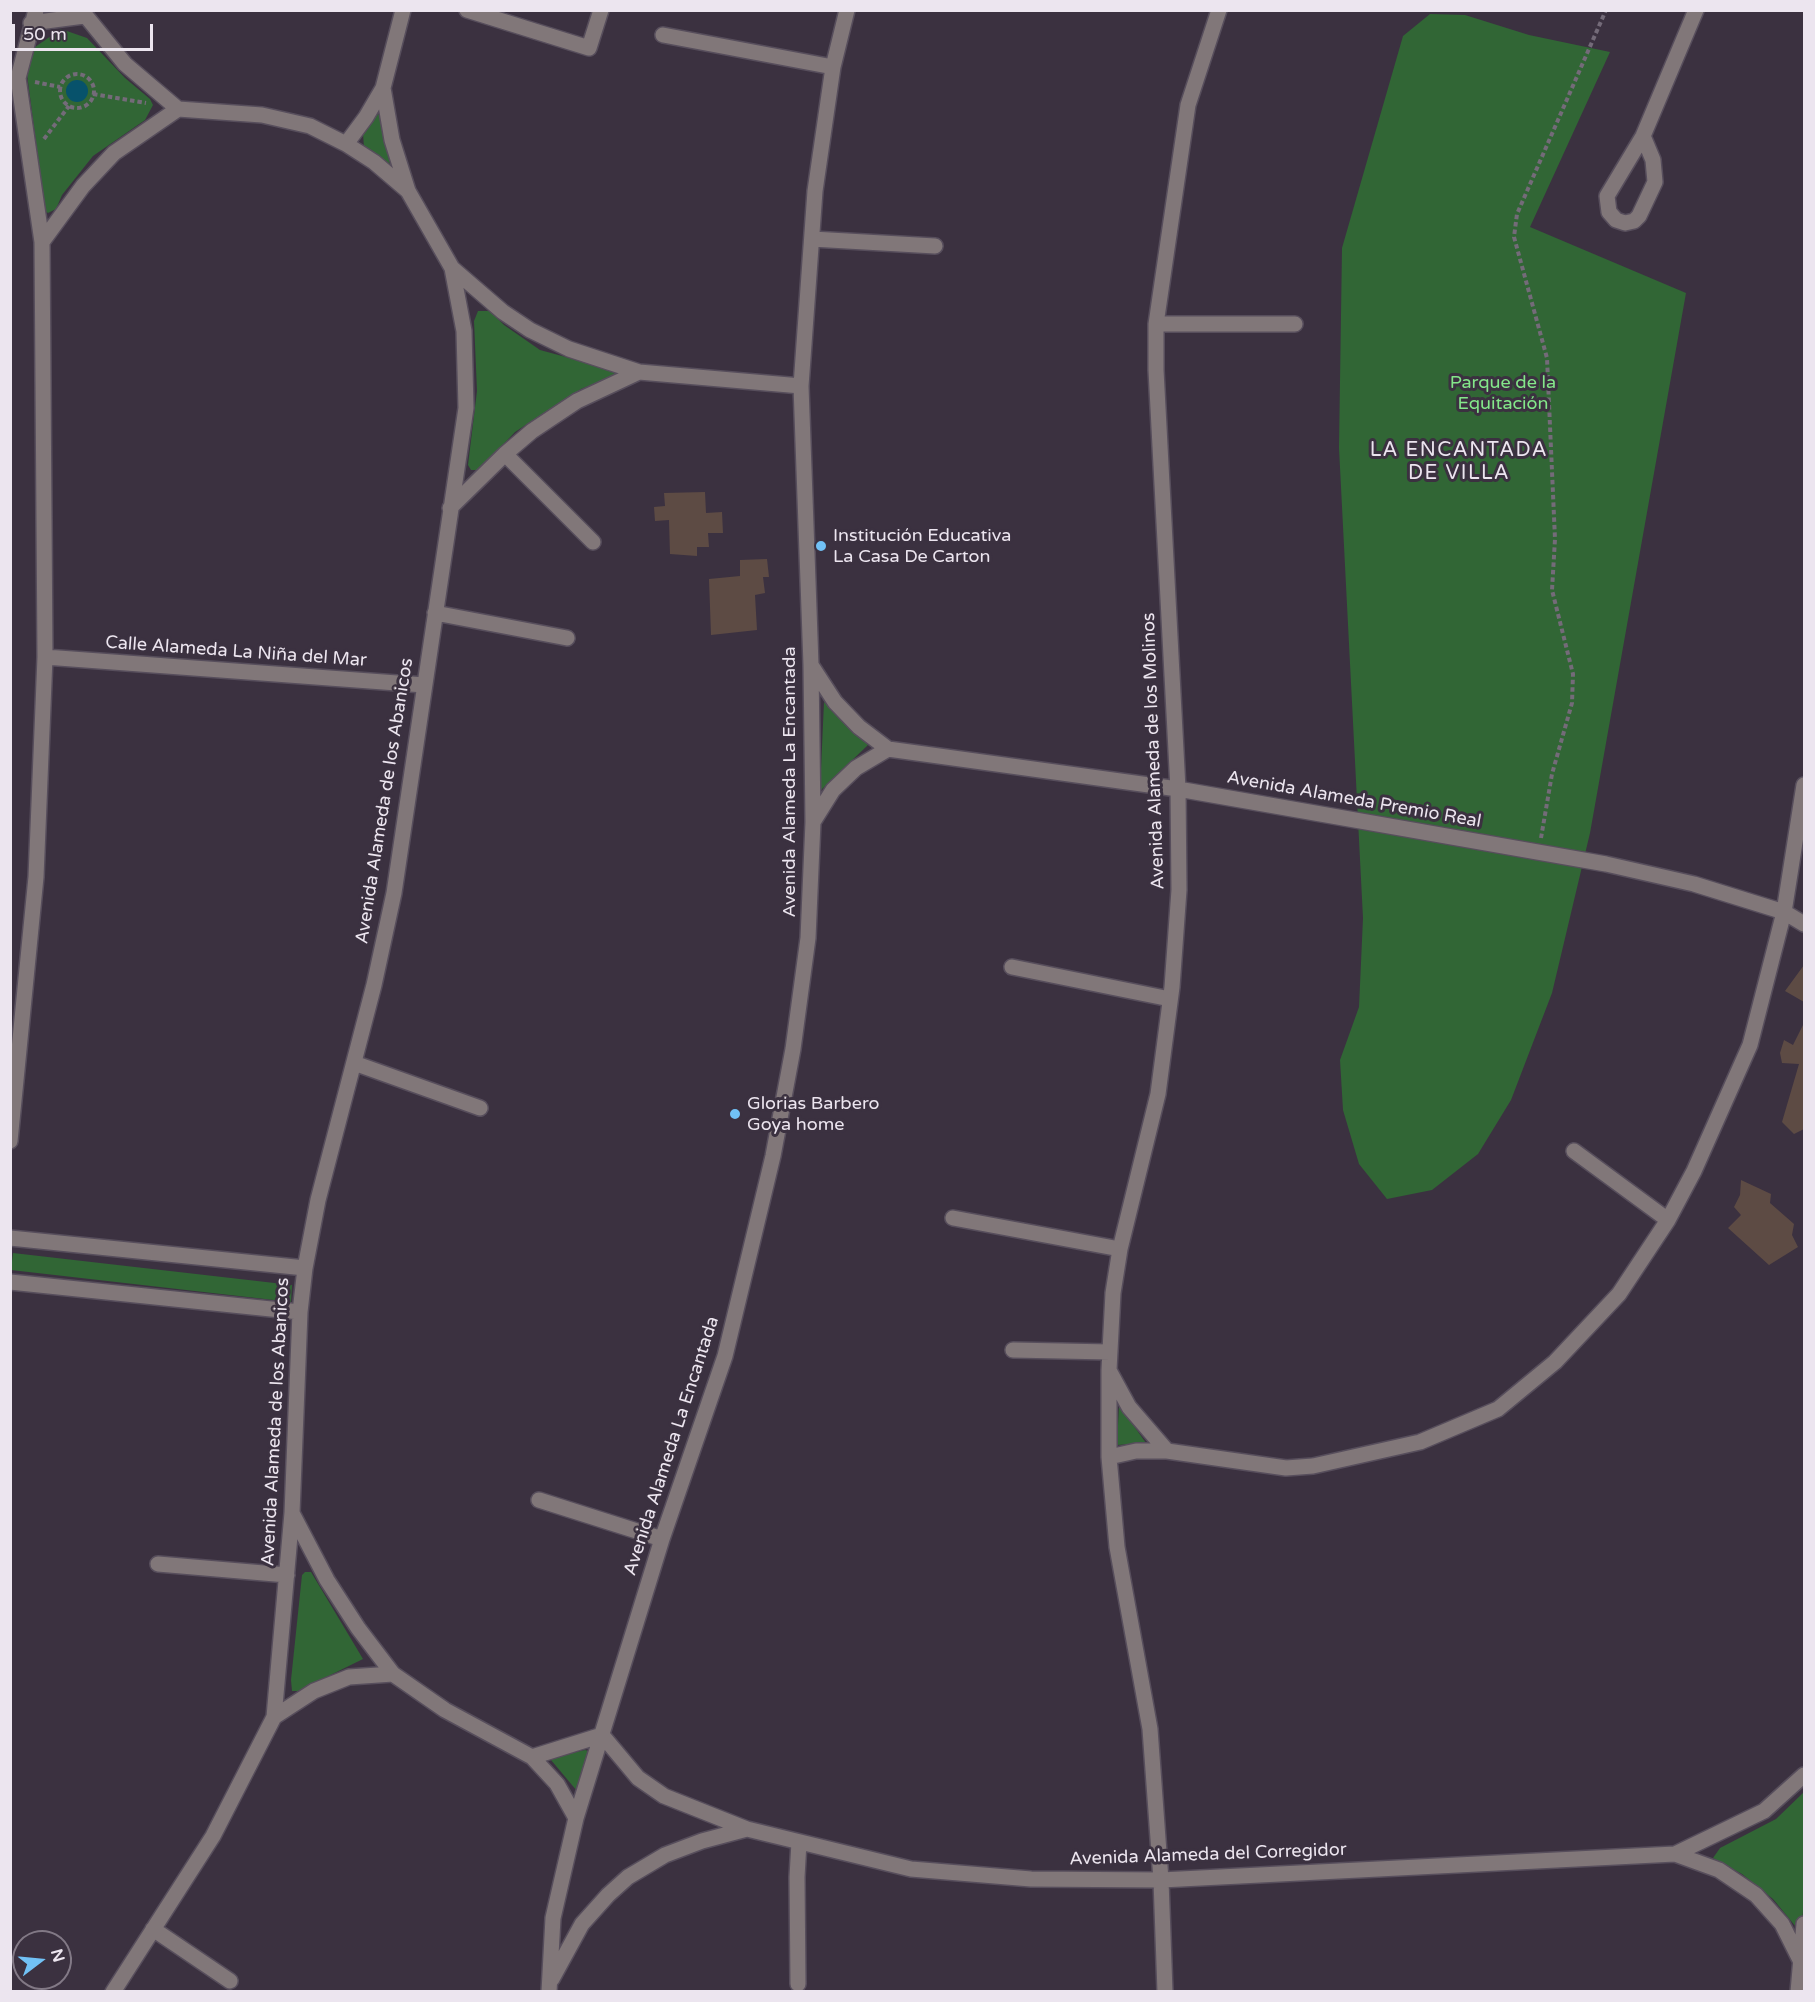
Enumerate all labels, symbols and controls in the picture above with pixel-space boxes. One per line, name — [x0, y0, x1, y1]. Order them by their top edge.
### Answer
scale bar — [15, 12, 156, 50]
text: 50 m — [23, 23, 67, 45]
park label: Parque de la Equitación — [1450, 372, 1556, 415]
district label: LA ENCANTADA DE VILLA — [1370, 439, 1548, 486]
place label: Institución Educativa La Casa De Carton — [833, 525, 1011, 568]
marker: Institución Educativa La Casa De Carton — [814, 539, 828, 553]
street label: Avenida Alameda de los Molinos — [1138, 612, 1170, 890]
street label: Calle Alameda La Niña del Mar — [105, 632, 367, 672]
street label: Avenida Alameda La Encantada — [779, 646, 801, 918]
street label: Avenida Alameda de los Abanicos — [352, 657, 418, 945]
street label: Avenida Alameda Premio Real — [1225, 767, 1483, 833]
place label: Glorias Barbero Goya home — [747, 1093, 879, 1136]
marker: Glorias Barbero Goya home — [728, 1107, 742, 1121]
street label: Avenida Alameda de los Abanicos — [258, 1277, 294, 1567]
street label: Avenida Alameda La Encantada — [620, 1314, 724, 1578]
street label: Avenida Alameda del Corregidor — [1069, 1839, 1347, 1871]
north arrow — [12, 1930, 72, 1990]
text: N — [46, 1947, 69, 1965]

